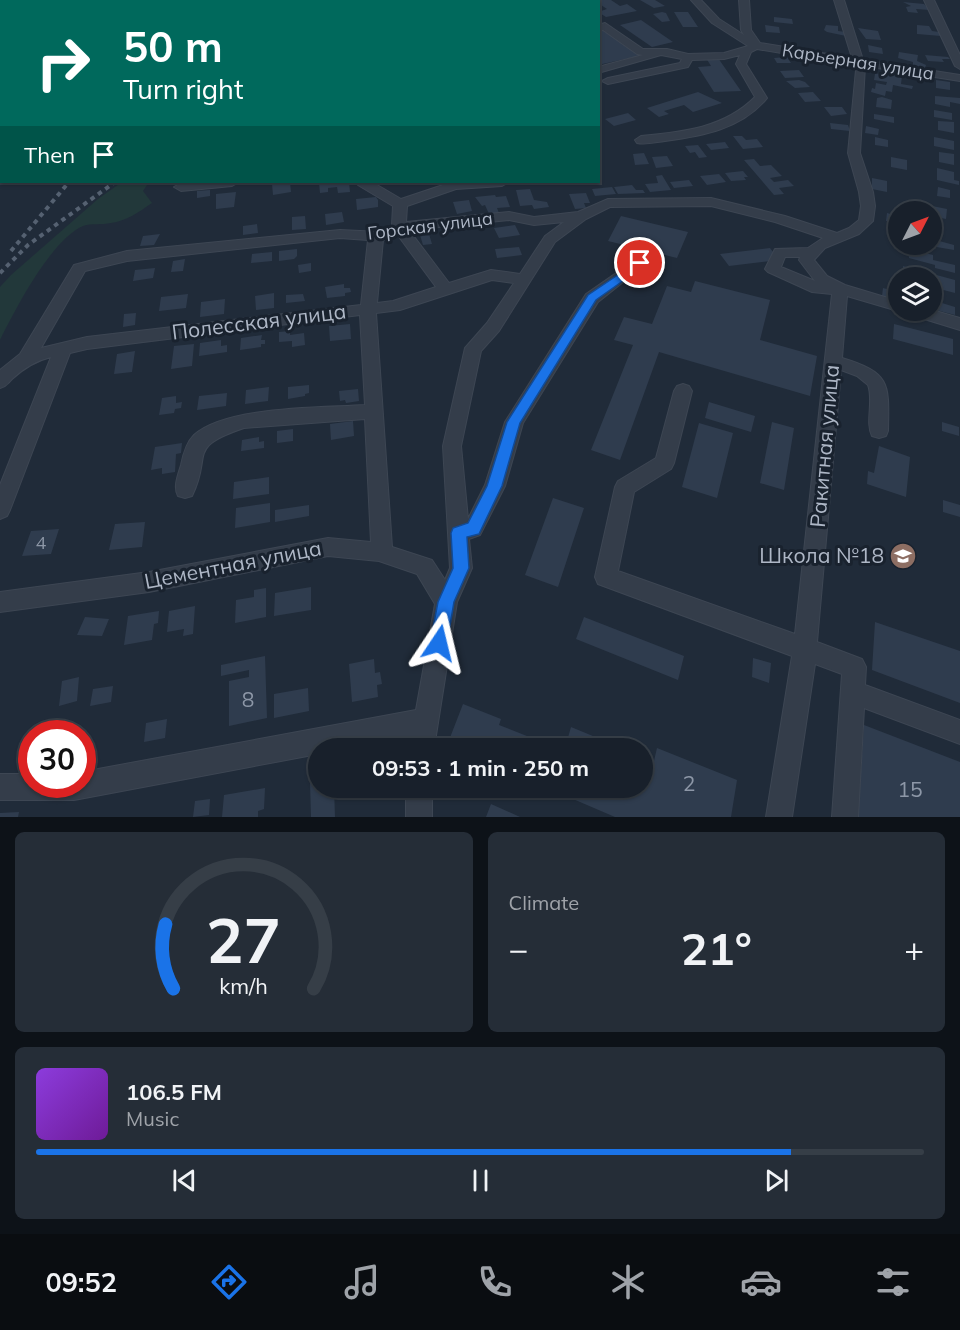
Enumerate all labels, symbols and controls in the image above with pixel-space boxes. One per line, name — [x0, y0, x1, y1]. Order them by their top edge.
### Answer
text: 50 m — [123, 20, 223, 73]
icon: right — [24, 24, 102, 102]
street label: Карьерная улица — [781, 38, 936, 85]
text: Turn right — [123, 72, 243, 106]
icon: arrive — [87, 138, 120, 171]
text: Then — [24, 141, 75, 169]
north arrow — [888, 201, 942, 255]
map controls — [888, 201, 942, 321]
street label: Горская улица — [366, 206, 494, 245]
pin — [614, 237, 665, 288]
icon: arrive — [623, 246, 656, 279]
button: layers — [888, 267, 942, 321]
street label: Полесская улица — [170, 297, 348, 345]
street label: Ракитная улица — [804, 364, 844, 528]
house number: 4 — [36, 531, 47, 554]
street label: Цементная улица — [142, 534, 324, 594]
school or university icon: Школа №18 — [888, 541, 918, 571]
place label: Школа №18 — [759, 542, 884, 568]
position arrow — [407, 611, 471, 675]
house number: 8 — [242, 686, 254, 712]
speed limit sign: 30 — [18, 720, 96, 798]
text: 09:53 · 1 min · 250 m — [372, 754, 589, 782]
house number: 2 — [683, 770, 695, 796]
house number: 15 — [897, 776, 923, 802]
text: Climate — [509, 890, 579, 915]
text: 27 — [206, 900, 281, 979]
text: 21° — [681, 920, 752, 976]
text: − — [509, 928, 528, 969]
text: + — [904, 928, 924, 969]
text: km/h — [219, 972, 268, 999]
text: 106.5 FM — [126, 1078, 222, 1106]
text: Music — [126, 1106, 179, 1131]
icon: previous — [168, 1164, 201, 1197]
icon: pause — [464, 1164, 497, 1197]
icon: next — [760, 1164, 793, 1197]
icon: directions — [208, 1261, 250, 1303]
icon: music — [341, 1261, 383, 1303]
icon: phone — [474, 1261, 516, 1303]
icon: climate — [607, 1261, 649, 1303]
icon: car — [740, 1261, 782, 1303]
icon: filters — [872, 1261, 914, 1303]
text: 09:52 — [45, 1265, 117, 1299]

